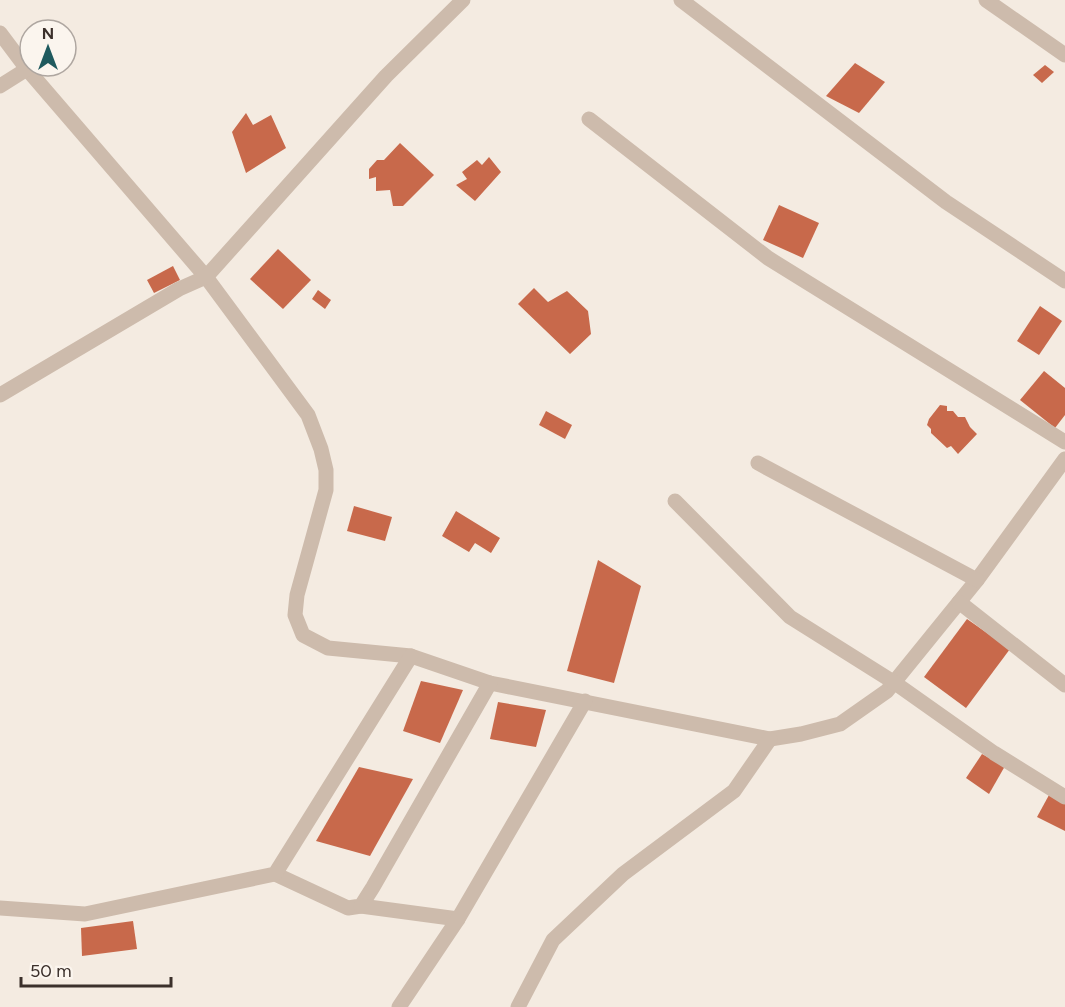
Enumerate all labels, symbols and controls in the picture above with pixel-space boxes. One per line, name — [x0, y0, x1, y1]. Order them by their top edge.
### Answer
north arrow — [18, 18, 78, 78]
text: N — [42, 24, 54, 43]
scale bar — [21, 950, 171, 988]
text: 50 m — [30, 960, 72, 982]

